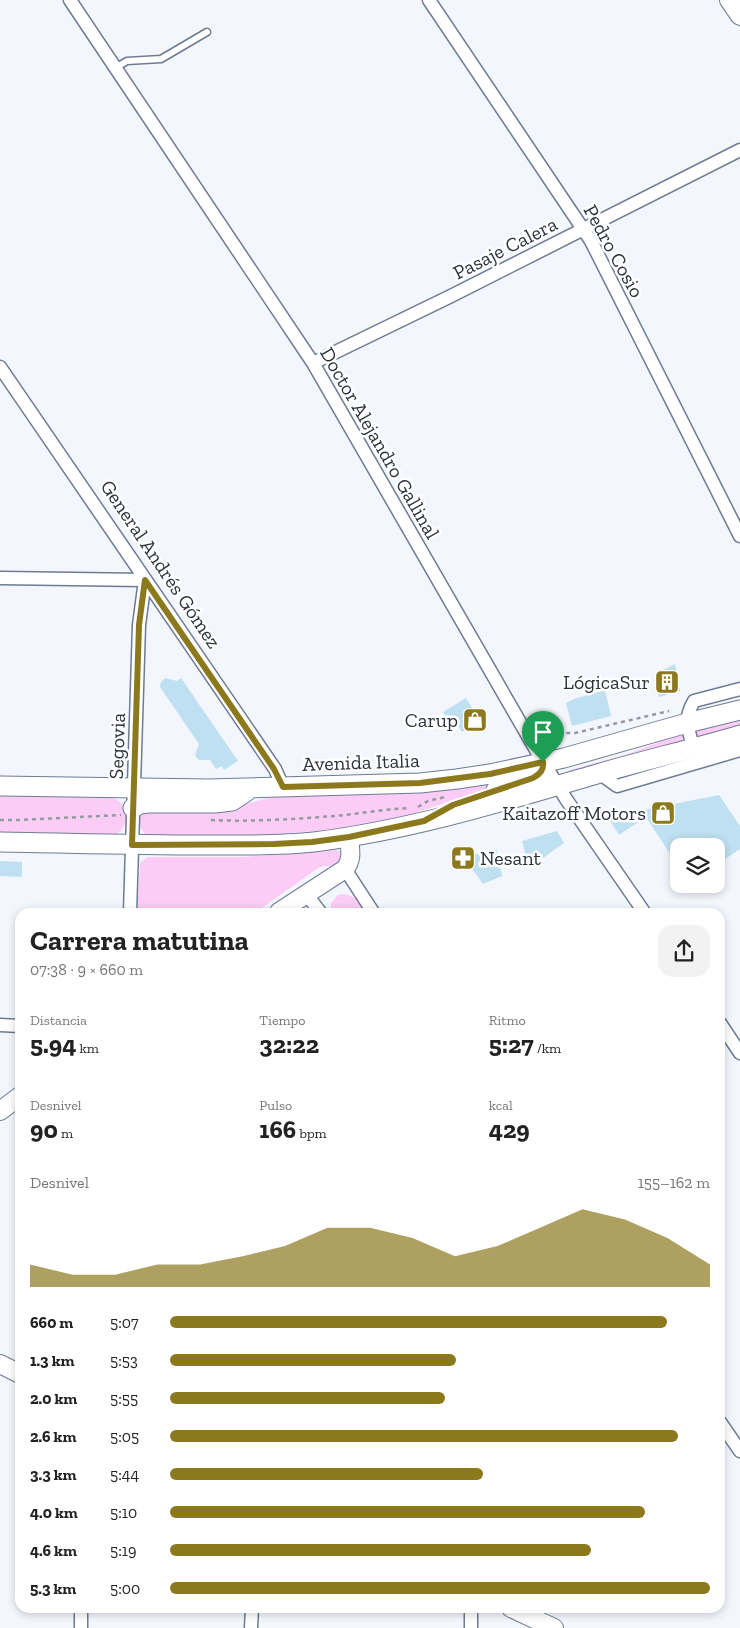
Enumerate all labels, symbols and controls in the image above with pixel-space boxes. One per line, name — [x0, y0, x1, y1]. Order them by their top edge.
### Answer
street label: Pedro Cosio — [579, 200, 649, 302]
street label: Pasaje Calera — [449, 211, 561, 285]
street label: Doctor Alejandro Gallinal — [315, 343, 445, 543]
street label: General Andrés Gómez — [96, 475, 226, 653]
building icon: LógicaSur — [654, 669, 680, 695]
place label: LógicaSur — [563, 670, 650, 694]
shop icon: Carup — [462, 707, 488, 733]
place label: Carup — [405, 708, 458, 732]
pin — [522, 711, 564, 762]
street label: Segovia — [104, 712, 130, 780]
icon: arrive — [529, 718, 557, 746]
street label: Avenida Italia — [302, 748, 420, 776]
shop icon: Kaitazoff Motors — [650, 800, 676, 826]
place label: Kaitazoff Motors — [502, 801, 646, 825]
map controls — [670, 838, 725, 893]
button: layers — [670, 838, 725, 893]
pharmacy icon: Nesant — [450, 845, 476, 871]
place label: Nesant — [480, 846, 542, 870]
text: Carrera matutina — [30, 924, 249, 957]
button: share — [658, 925, 710, 977]
text: 07:38 · 9 × 660 m — [30, 960, 143, 979]
text: Distancia — [30, 1012, 87, 1029]
text: Tiempo — [259, 1012, 305, 1029]
text: Ritmo — [489, 1012, 526, 1029]
text: 5.94 — [30, 1029, 76, 1059]
text: 32:22 — [259, 1029, 319, 1059]
text: 5:27 — [489, 1029, 534, 1059]
text: km — [76, 1040, 99, 1057]
text: /km — [534, 1040, 561, 1057]
text: Desnivel — [30, 1097, 82, 1114]
text: Pulso — [259, 1097, 292, 1114]
text: kcal — [489, 1097, 513, 1114]
text: 90 — [30, 1114, 58, 1144]
text: 166 — [259, 1114, 296, 1144]
text: 429 — [489, 1114, 530, 1144]
text: m — [58, 1125, 73, 1142]
text: bpm — [296, 1125, 327, 1142]
text: Desnivel — [30, 1173, 89, 1192]
text: 155–162 m — [638, 1173, 710, 1192]
text: 660 m — [30, 1313, 73, 1332]
text: 5:07 — [110, 1313, 139, 1332]
text: 1.3 km — [30, 1351, 75, 1370]
text: 5:53 — [110, 1351, 138, 1370]
text: 2.0 km — [30, 1389, 77, 1408]
text: 5:55 — [110, 1389, 138, 1408]
text: 2.6 km — [30, 1427, 76, 1446]
text: 5:05 — [110, 1427, 139, 1446]
text: 3.3 km — [30, 1465, 77, 1484]
text: 5:44 — [110, 1465, 139, 1484]
text: 4.0 km — [30, 1503, 78, 1522]
text: 5:10 — [110, 1503, 137, 1522]
text: 4.6 km — [30, 1541, 77, 1560]
text: 5:19 — [110, 1541, 136, 1560]
text: 5.3 km — [30, 1579, 76, 1598]
text: 5:00 — [110, 1579, 140, 1598]

